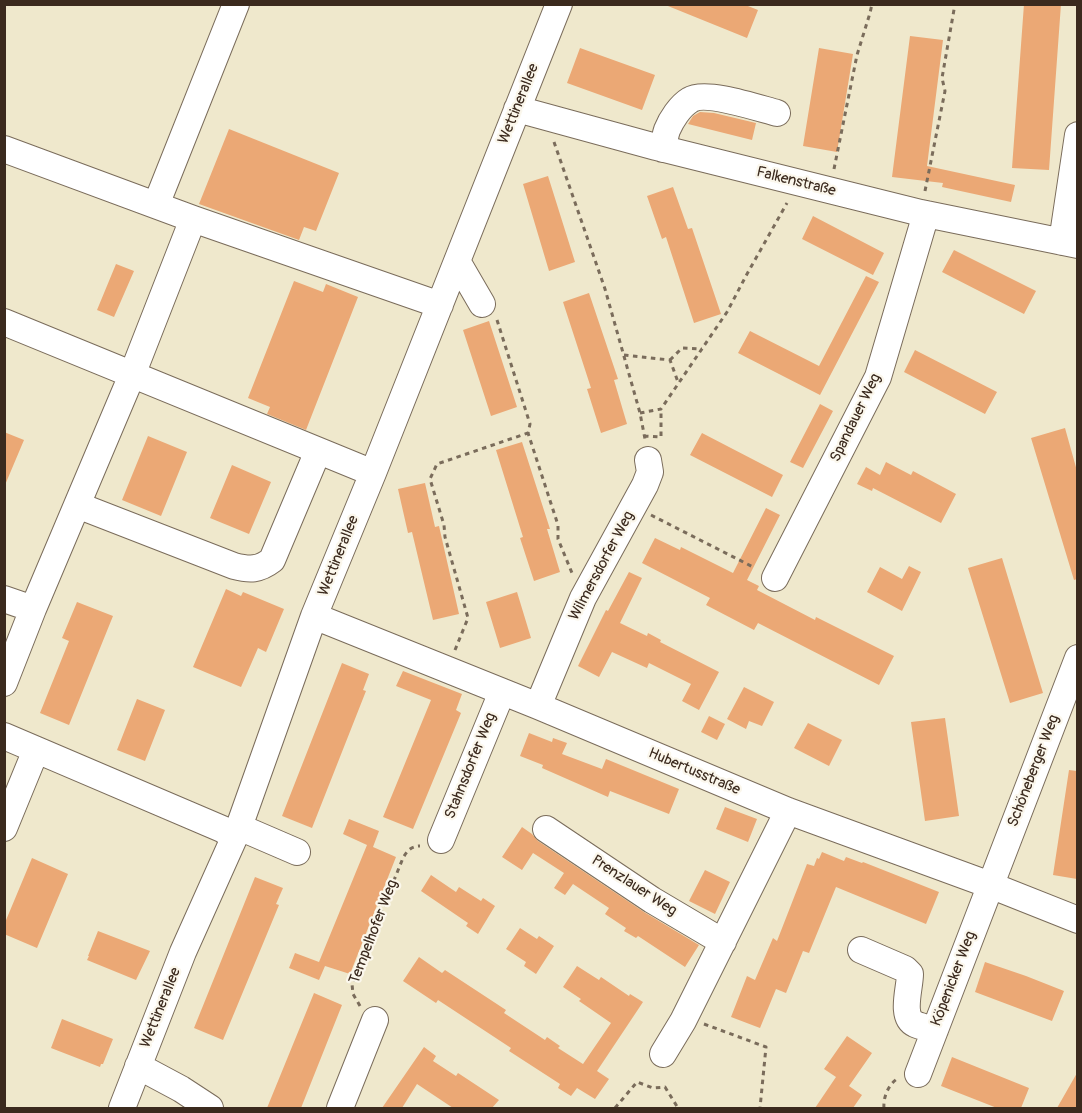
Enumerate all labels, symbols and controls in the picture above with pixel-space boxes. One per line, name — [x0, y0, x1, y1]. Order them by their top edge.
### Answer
street label: Wettinerallee — [495, 61, 543, 147]
street label: Falkenstraße — [755, 163, 837, 201]
street label: Spandauer Weg — [827, 371, 885, 465]
street label: Wilmersdorfer Weg — [566, 508, 638, 624]
street label: Wettinerallee — [315, 513, 363, 599]
street label: Stahnsdorfer Weg — [441, 710, 501, 822]
street label: Schöneberger Weg — [1004, 712, 1064, 830]
street label: Hubertusstraße — [645, 745, 743, 799]
street label: Prenzlauer Weg — [588, 852, 680, 920]
street label: Tempelhofer Weg — [346, 877, 402, 987]
street label: Köpenicker Weg — [928, 929, 980, 1029]
street label: Wettinerallee — [137, 965, 185, 1051]

